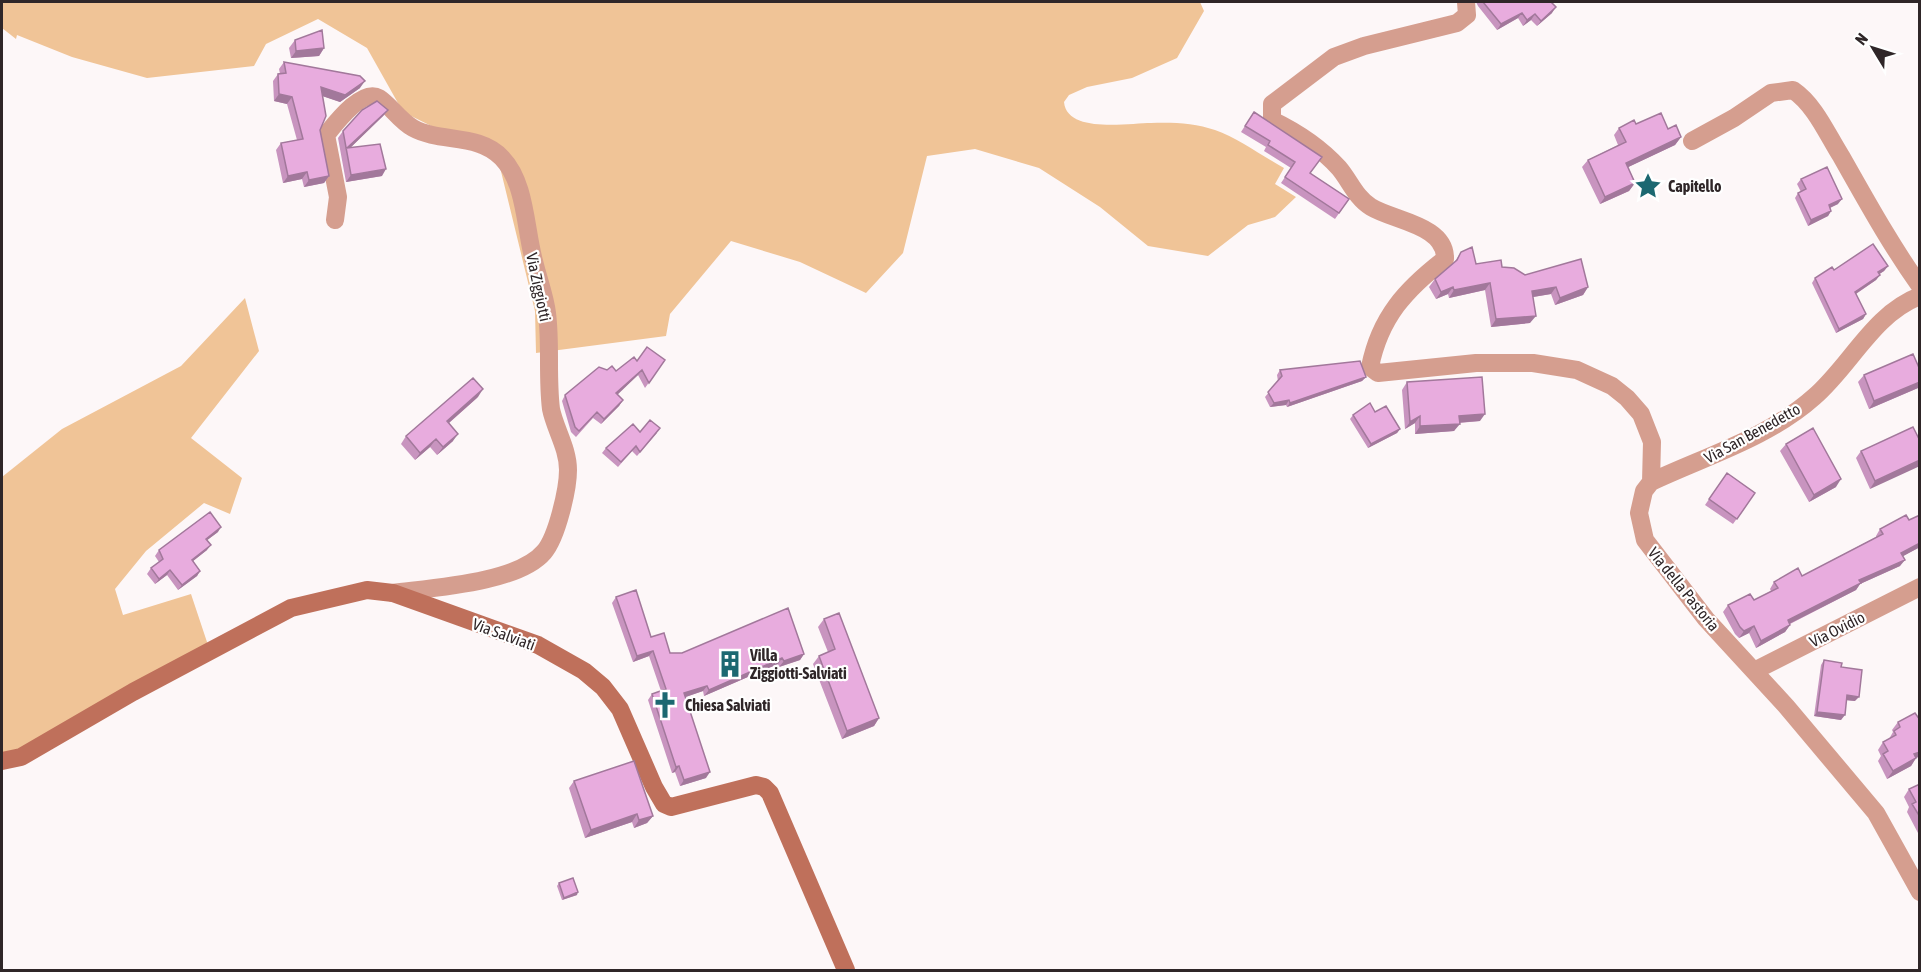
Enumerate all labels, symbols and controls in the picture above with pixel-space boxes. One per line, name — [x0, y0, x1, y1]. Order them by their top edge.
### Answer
north arrow — [1843, 18, 1903, 78]
text: N — [1851, 29, 1871, 48]
place icon: Capitello — [1633, 171, 1663, 201]
place label: Capitello — [1668, 177, 1722, 195]
street label: Via Ziggiotti — [522, 251, 555, 323]
street label: Via San Benedetto — [1701, 399, 1803, 467]
street label: Via della Pastoria — [1645, 543, 1723, 635]
street label: Via Ovidio — [1806, 607, 1868, 651]
street label: Via Salviati — [470, 614, 538, 654]
place label: Villa Ziggiotti-Salviati — [749, 646, 847, 682]
building icon: Villa Ziggiotti-Salviati — [715, 649, 745, 679]
church icon: Chiesa Salviati — [650, 690, 680, 720]
place label: Chiesa Salviati — [685, 696, 771, 714]

